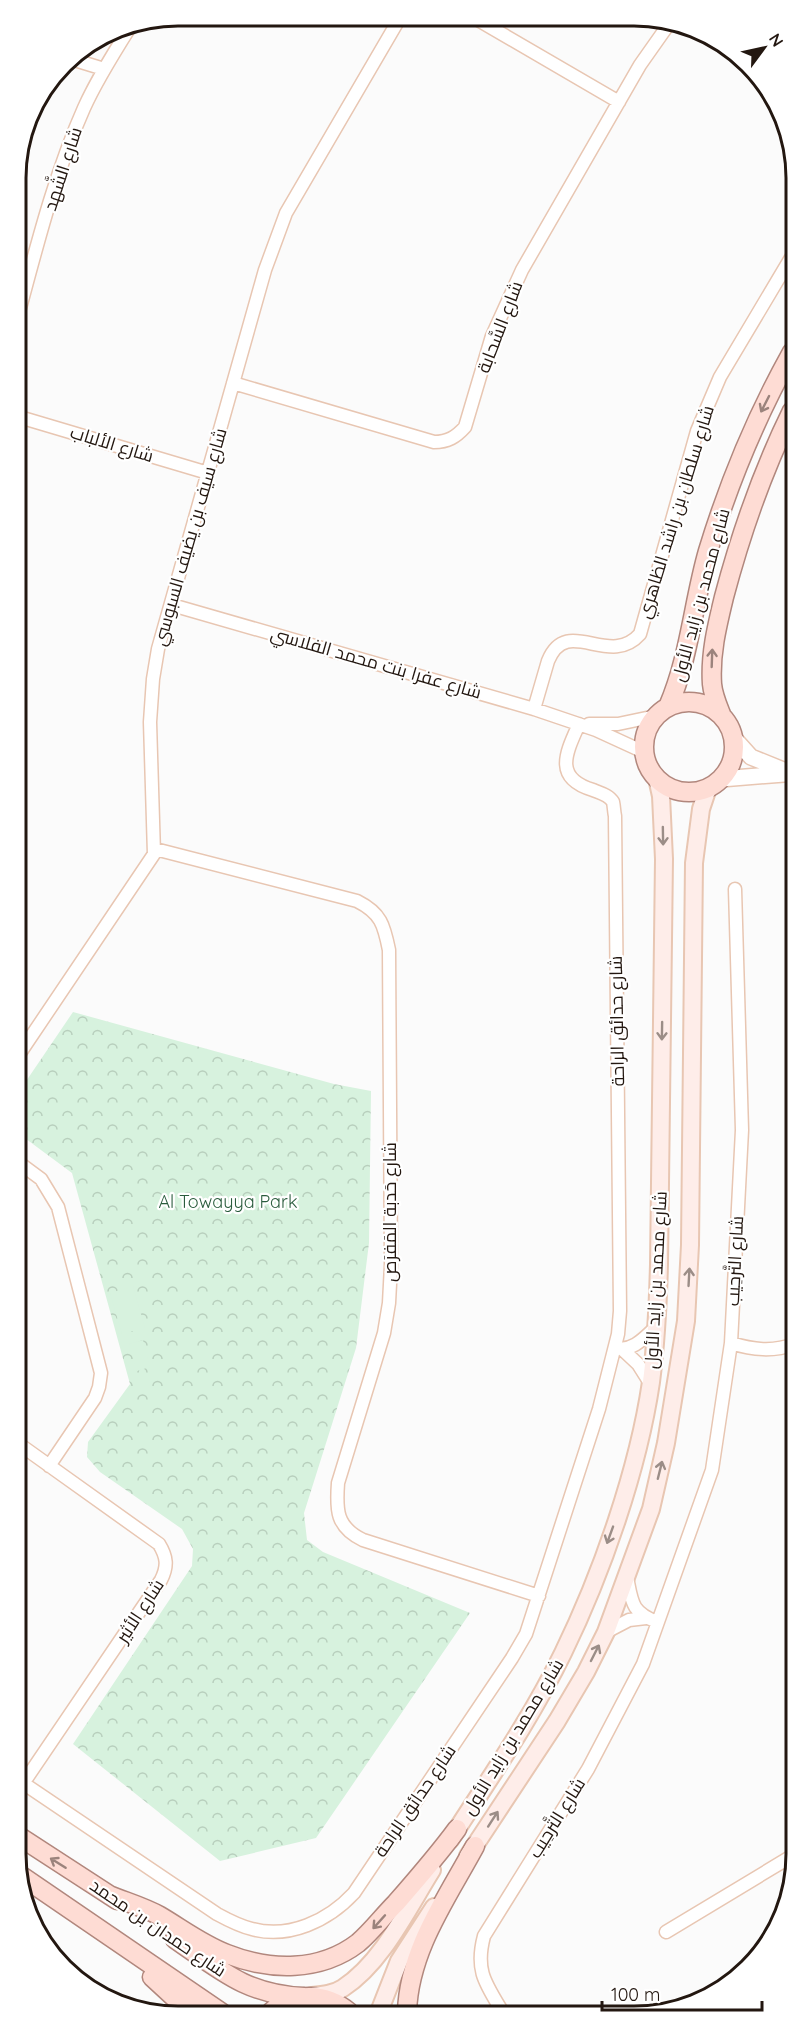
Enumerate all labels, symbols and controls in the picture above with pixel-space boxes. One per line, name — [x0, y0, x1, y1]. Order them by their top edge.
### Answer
north arrow — [734, 18, 794, 78]
text: N — [765, 29, 788, 50]
street label: شارع الشَّهد — [36, 123, 88, 214]
street label: شارع السَّحابة — [472, 278, 528, 376]
one-way arrow — [759, 394, 771, 412]
street label: شارع سلطان بن راشد الظاهري — [632, 403, 722, 622]
street label: شارع الألباب — [67, 420, 157, 468]
street label: شارع سيف بن يضيف السبوسي — [147, 425, 234, 649]
street label: شارع محمد بن زايد الأول — [666, 506, 736, 684]
street label: شارع عفرا بنت محمد الفلاسي — [267, 621, 484, 706]
one-way arrow — [707, 648, 718, 668]
one-way arrow — [658, 826, 669, 846]
street label: شارع حدائق الراحة — [604, 956, 630, 1086]
one-way arrow — [656, 1021, 668, 1041]
street label: شارع حَدبة المَفرَص — [378, 1142, 402, 1282]
park label: Al Towayya Park — [158, 1190, 298, 1213]
street label: شارع محمد بن زايد الأول — [639, 1190, 673, 1370]
street label: شارع التَّرحِيب — [720, 1215, 749, 1307]
one-way arrow — [683, 1268, 694, 1288]
one-way arrow — [655, 1461, 667, 1480]
one-way arrow — [604, 1525, 615, 1544]
street label: شارع الأثير — [110, 1574, 170, 1648]
one-way arrow — [590, 1645, 602, 1663]
street label: شارع محمد بن زايد الأول — [457, 1654, 569, 1820]
street label: شارع حدائق الراحة — [369, 1740, 461, 1862]
street label: شارع التَّرحِيب — [523, 1773, 591, 1863]
one-way arrow — [487, 1811, 499, 1828]
one-way arrow — [50, 1856, 67, 1868]
street label: شارع حمدان بن محمد — [85, 1873, 231, 1983]
one-way arrow — [372, 1914, 386, 1929]
scale bar — [602, 1974, 762, 2012]
text: 100 m — [611, 1983, 660, 2006]

